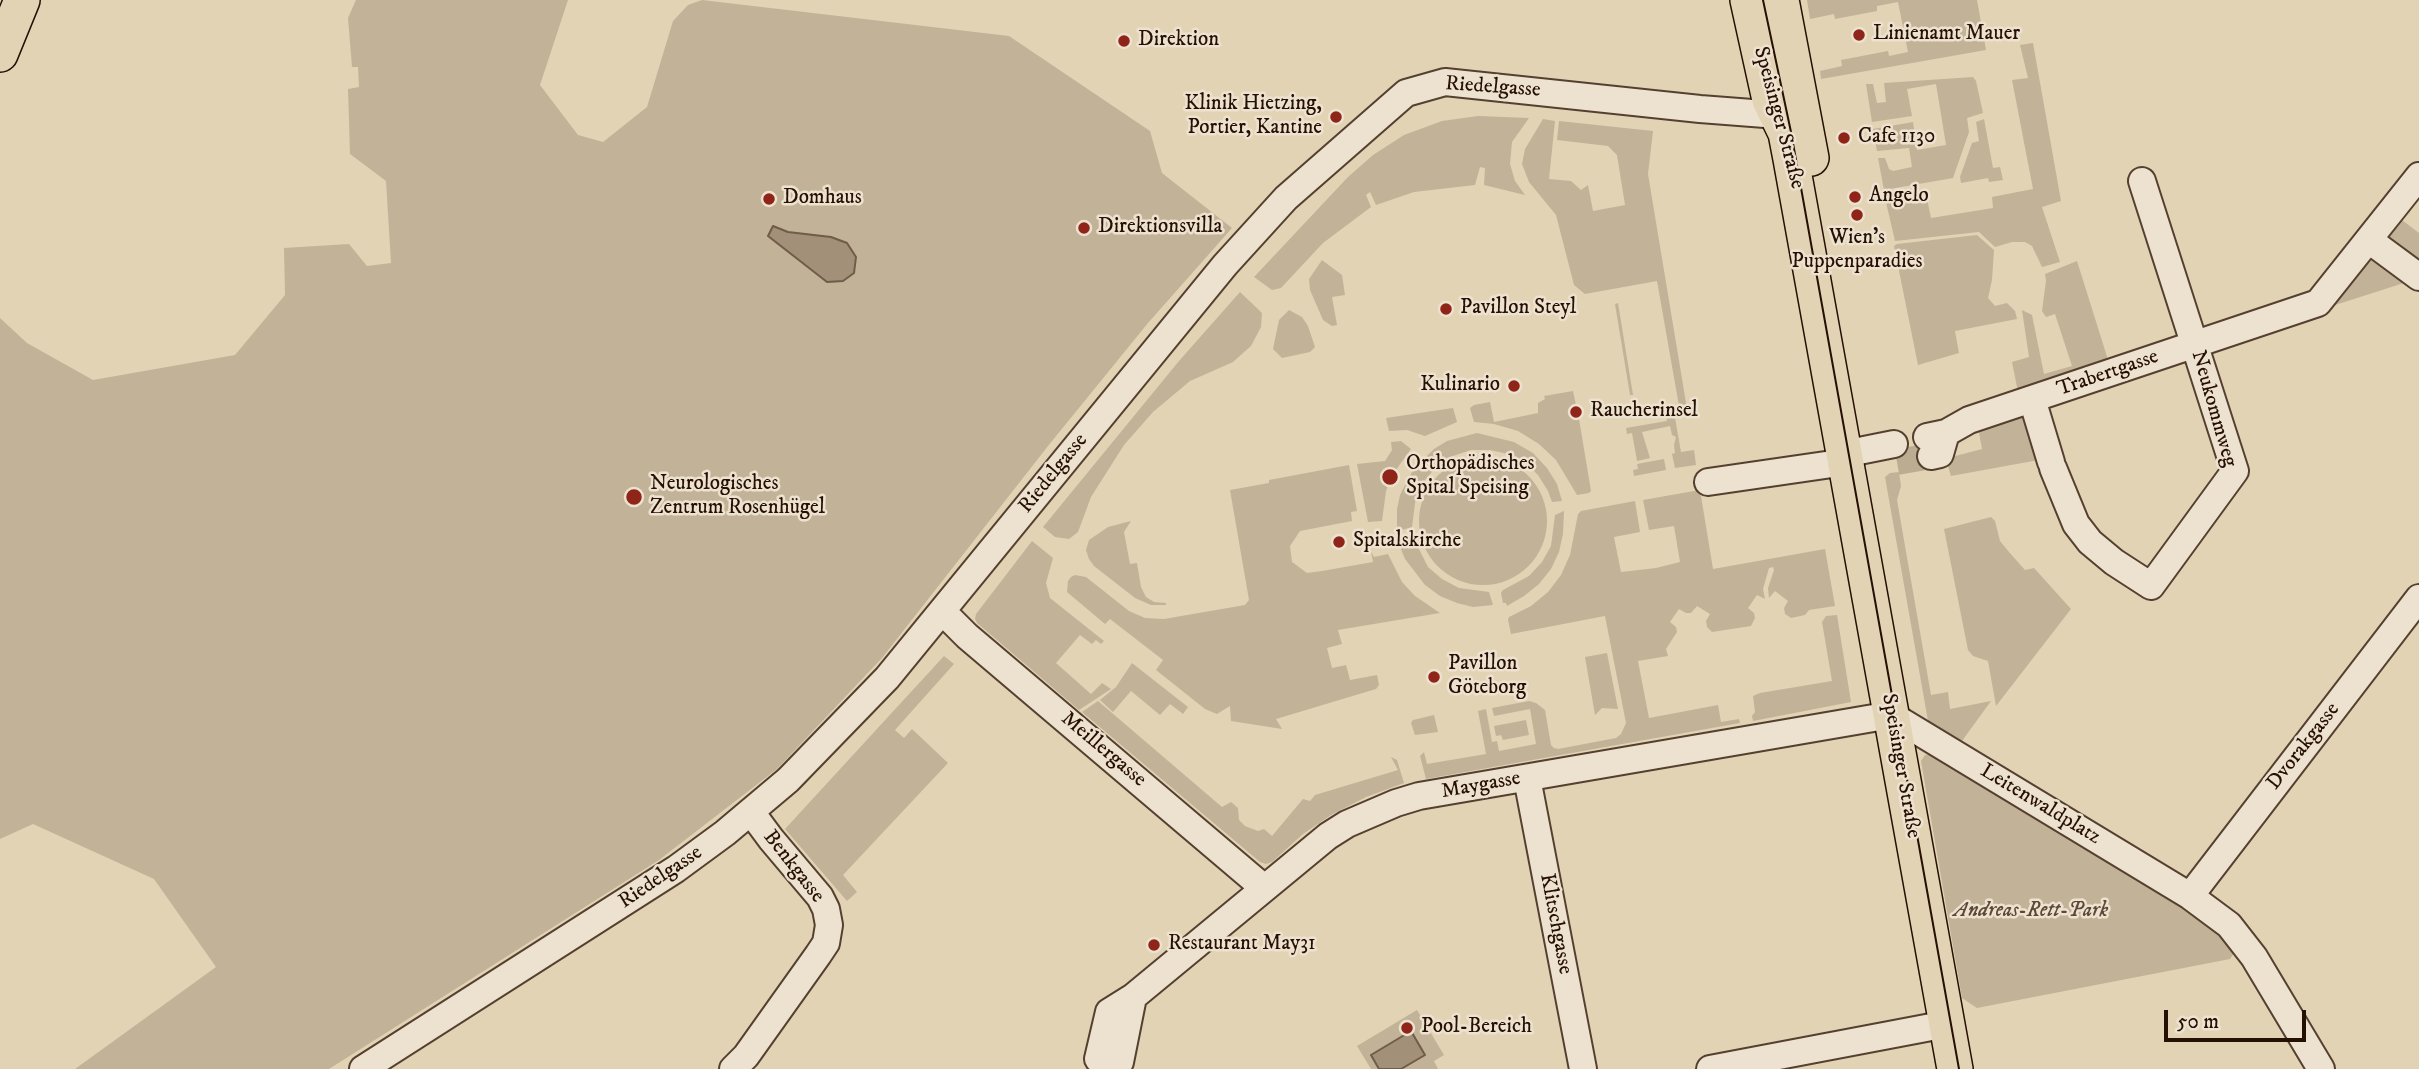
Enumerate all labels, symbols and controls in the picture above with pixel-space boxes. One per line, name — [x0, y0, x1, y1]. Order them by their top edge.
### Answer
place label: Linienamt Mauer — [1873, 22, 2020, 48]
marker: Linienamt Mauer — [1851, 27, 1867, 43]
place label: Direktion — [1138, 28, 1219, 54]
marker: Direktion — [1116, 33, 1132, 49]
street label: Speisinger Straße — [1747, 44, 1809, 192]
street label: Riedelgasse — [1445, 72, 1541, 104]
place label: Klinik Hietzing, Portier, Kantine — [1184, 92, 1322, 142]
marker: Klinik Hietzing, Portier, Kantine — [1328, 109, 1344, 125]
place label: Cafe 1130 — [1858, 125, 1935, 151]
marker: Cafe 1130 — [1836, 130, 1852, 146]
place label: Angelo — [1869, 184, 1929, 210]
place label: Domhaus — [783, 186, 862, 212]
marker: Angelo — [1847, 189, 1863, 205]
marker: Domhaus — [761, 191, 777, 207]
marker: Wien's Puppenparadies — [1849, 207, 1865, 223]
place label: Direktionsvilla — [1098, 215, 1222, 241]
marker: Direktionsvilla — [1076, 220, 1092, 236]
place label: Wien's Puppenparadies — [1792, 226, 1922, 276]
place label: Pavillon Steyl — [1460, 296, 1576, 322]
marker: Pavillon Steyl — [1438, 301, 1454, 317]
street label: Trabertgasse — [2054, 345, 2162, 403]
street label: Neukommweg — [2184, 348, 2242, 470]
place label: Kulinario — [1420, 373, 1500, 399]
marker: Kulinario — [1506, 378, 1522, 394]
place label: Raucherinsel — [1590, 399, 1698, 425]
marker: Raucherinsel — [1568, 404, 1584, 420]
street label: Riedelgasse — [1014, 429, 1094, 519]
place label: Orthopädisches Spital Speising — [1406, 452, 1535, 502]
marker: Orthopädisches Spital Speising — [1380, 467, 1400, 487]
place label: Neurologisches Zentrum Rosenhügel — [650, 472, 825, 522]
marker: Neurologisches Zentrum Rosenhügel — [624, 487, 644, 507]
place label: Spitalskirche — [1353, 529, 1461, 555]
marker: Spitalskirche — [1331, 534, 1347, 550]
place label: Pavillon Göteborg — [1448, 652, 1526, 702]
marker: Pavillon Göteborg — [1426, 669, 1442, 685]
street label: Speisinger Straße — [1875, 692, 1925, 840]
street label: Dvorakgasse — [2262, 698, 2346, 796]
street label: Meillergasse — [1055, 707, 1151, 793]
street label: Leitenwaldplatz — [1975, 759, 2105, 851]
street label: Maygasse — [1440, 767, 1522, 805]
street label: Benkgasse — [757, 826, 829, 908]
street label: Riedelgasse — [614, 841, 708, 915]
street label: Klitschgasse — [1533, 872, 1577, 976]
park label: Andreas-Rett-Park — [1954, 899, 2108, 925]
place label: Restaurant May31 — [1168, 932, 1316, 958]
marker: Restaurant May31 — [1146, 937, 1162, 953]
scale bar — [2167, 996, 2309, 1040]
text: 50 m — [2177, 1009, 2219, 1035]
place label: Pool-Bereich — [1421, 1015, 1532, 1041]
marker: Pool-Bereich — [1399, 1020, 1415, 1036]

